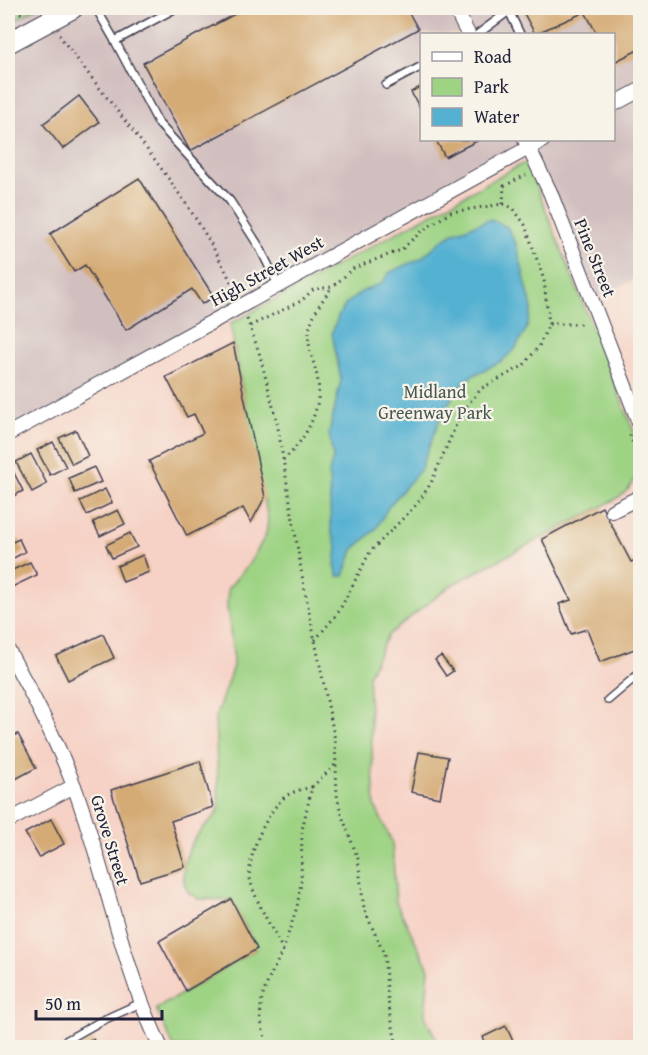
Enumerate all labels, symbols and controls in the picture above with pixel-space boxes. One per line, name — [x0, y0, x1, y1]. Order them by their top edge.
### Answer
legend — [420, 33, 615, 141]
text: Road — [474, 43, 512, 70]
text: Park — [474, 73, 510, 100]
text: Water — [474, 103, 520, 130]
street label: Pine Street — [567, 214, 624, 302]
street label: High Street West — [205, 228, 329, 313]
park label: Midland Greenway Park — [378, 378, 493, 426]
street label: Grove Street — [84, 791, 137, 889]
scale bar — [36, 983, 162, 1021]
text: 50 m — [45, 990, 81, 1017]

